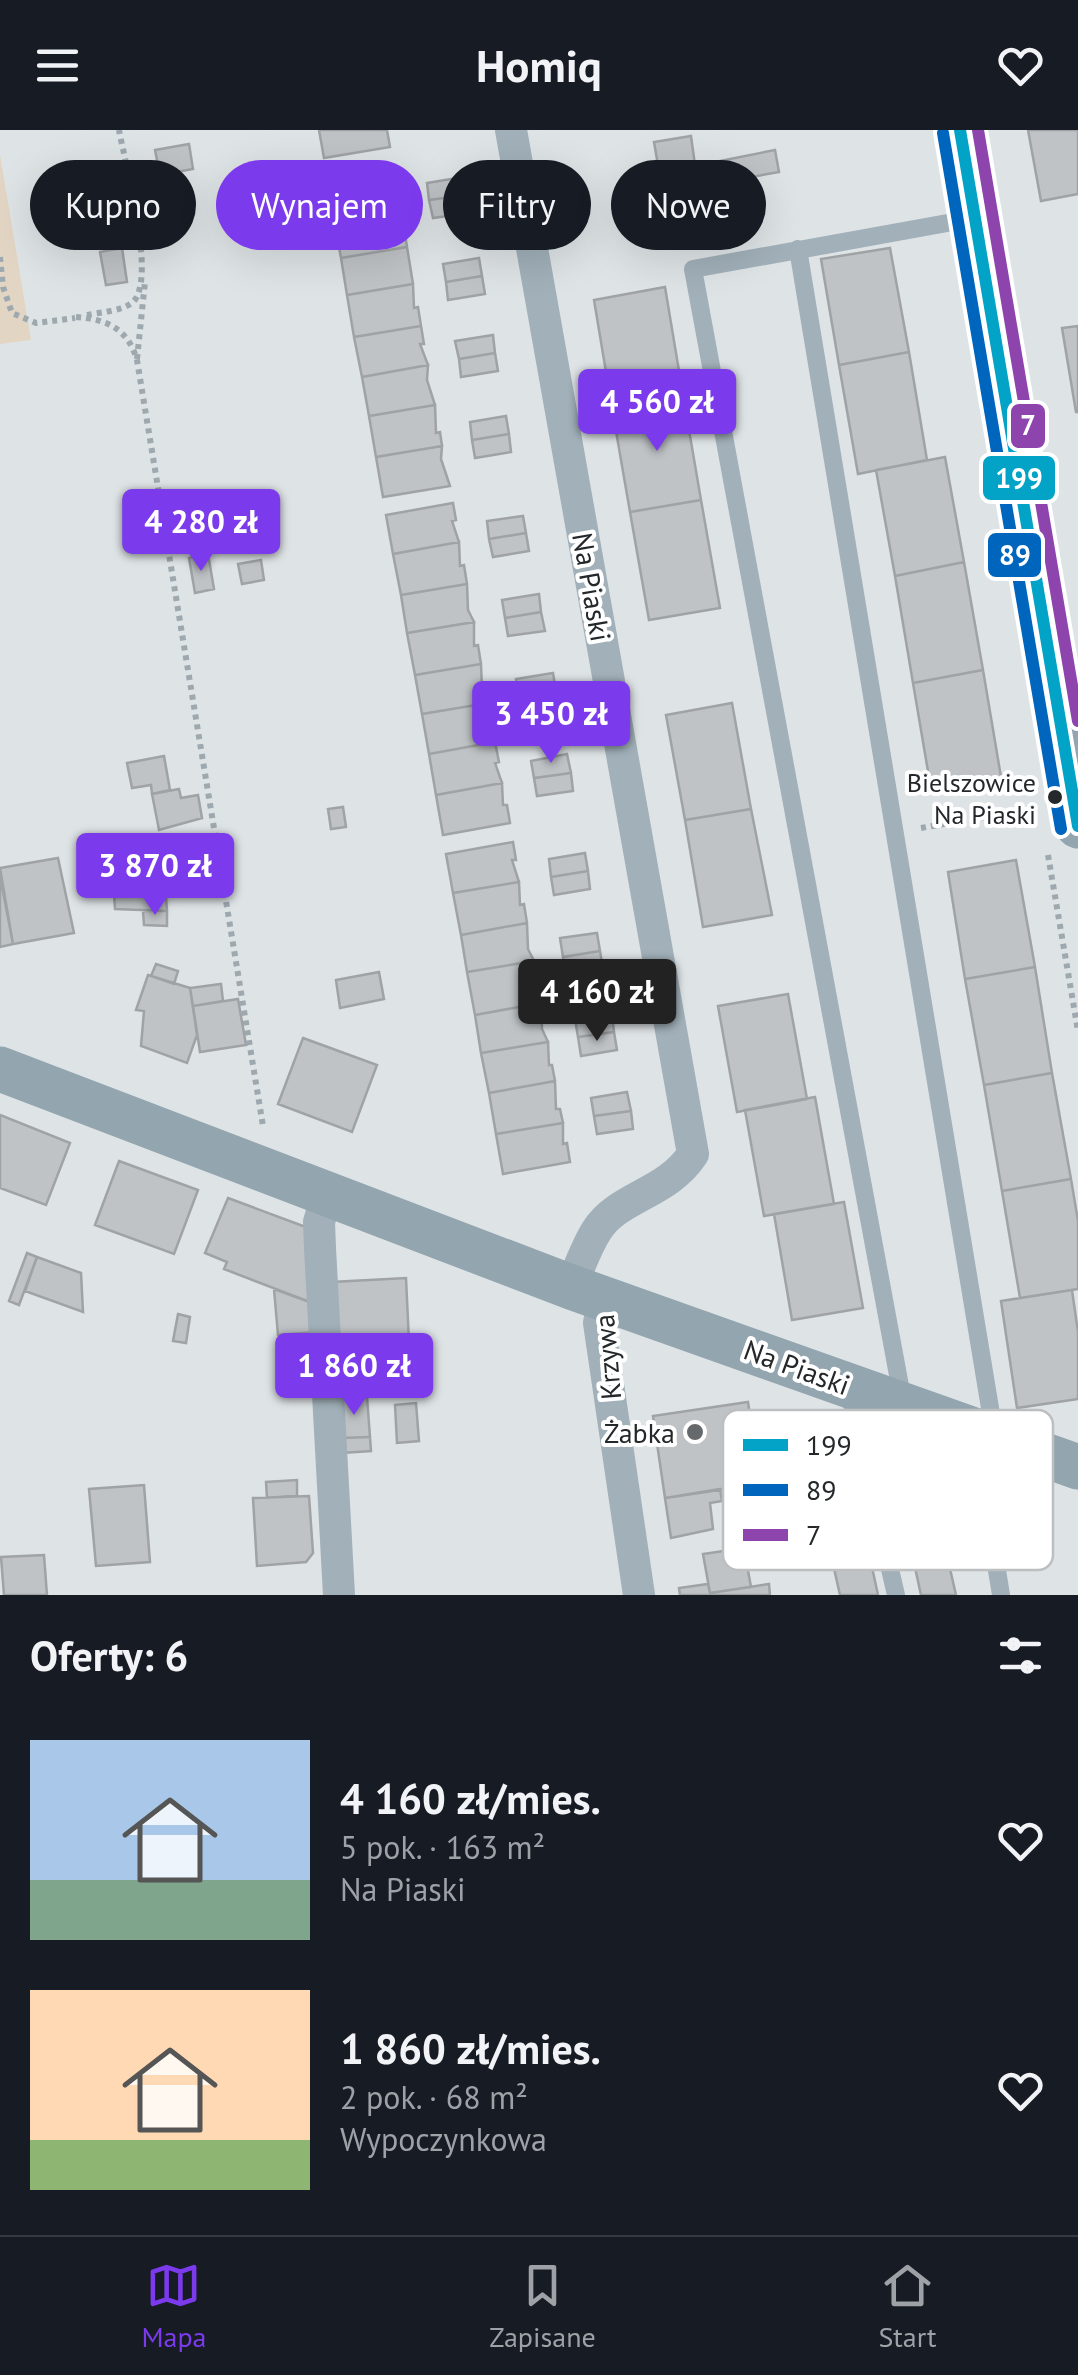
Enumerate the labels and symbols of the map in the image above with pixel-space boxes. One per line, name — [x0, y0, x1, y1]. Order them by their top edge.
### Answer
pin: 4 560 zł — [554, 369, 760, 454]
line badge: 7 — [1009, 402, 1047, 450]
text: 7 — [1020, 406, 1036, 443]
line badge: 199 — [981, 454, 1057, 502]
text: 199 — [995, 459, 1043, 496]
pin: 4 280 zł — [98, 489, 304, 574]
street label: Na Piaski — [564, 530, 620, 644]
line badge: 89 — [986, 531, 1043, 579]
text: 89 — [999, 536, 1031, 573]
pin: 3 450 zł — [448, 681, 654, 766]
place label: Bielszowice Na Piaski — [907, 766, 1036, 831]
marker: Bielszowice Na Piaski — [1045, 787, 1065, 807]
pin: 3 870 zł — [52, 833, 258, 918]
pin: 4 160 zł — [494, 959, 700, 1044]
street label: Krzywa — [585, 1313, 629, 1401]
street label: Na Piaski — [739, 1331, 855, 1403]
pin: 1 860 zł — [251, 1333, 457, 1418]
legend — [723, 1410, 1053, 1570]
place label: Żabka — [604, 1414, 675, 1451]
marker: Żabka — [684, 1421, 706, 1443]
text: 199 — [806, 1426, 852, 1463]
text: 89 — [806, 1471, 837, 1508]
text: 7 — [806, 1516, 821, 1553]

